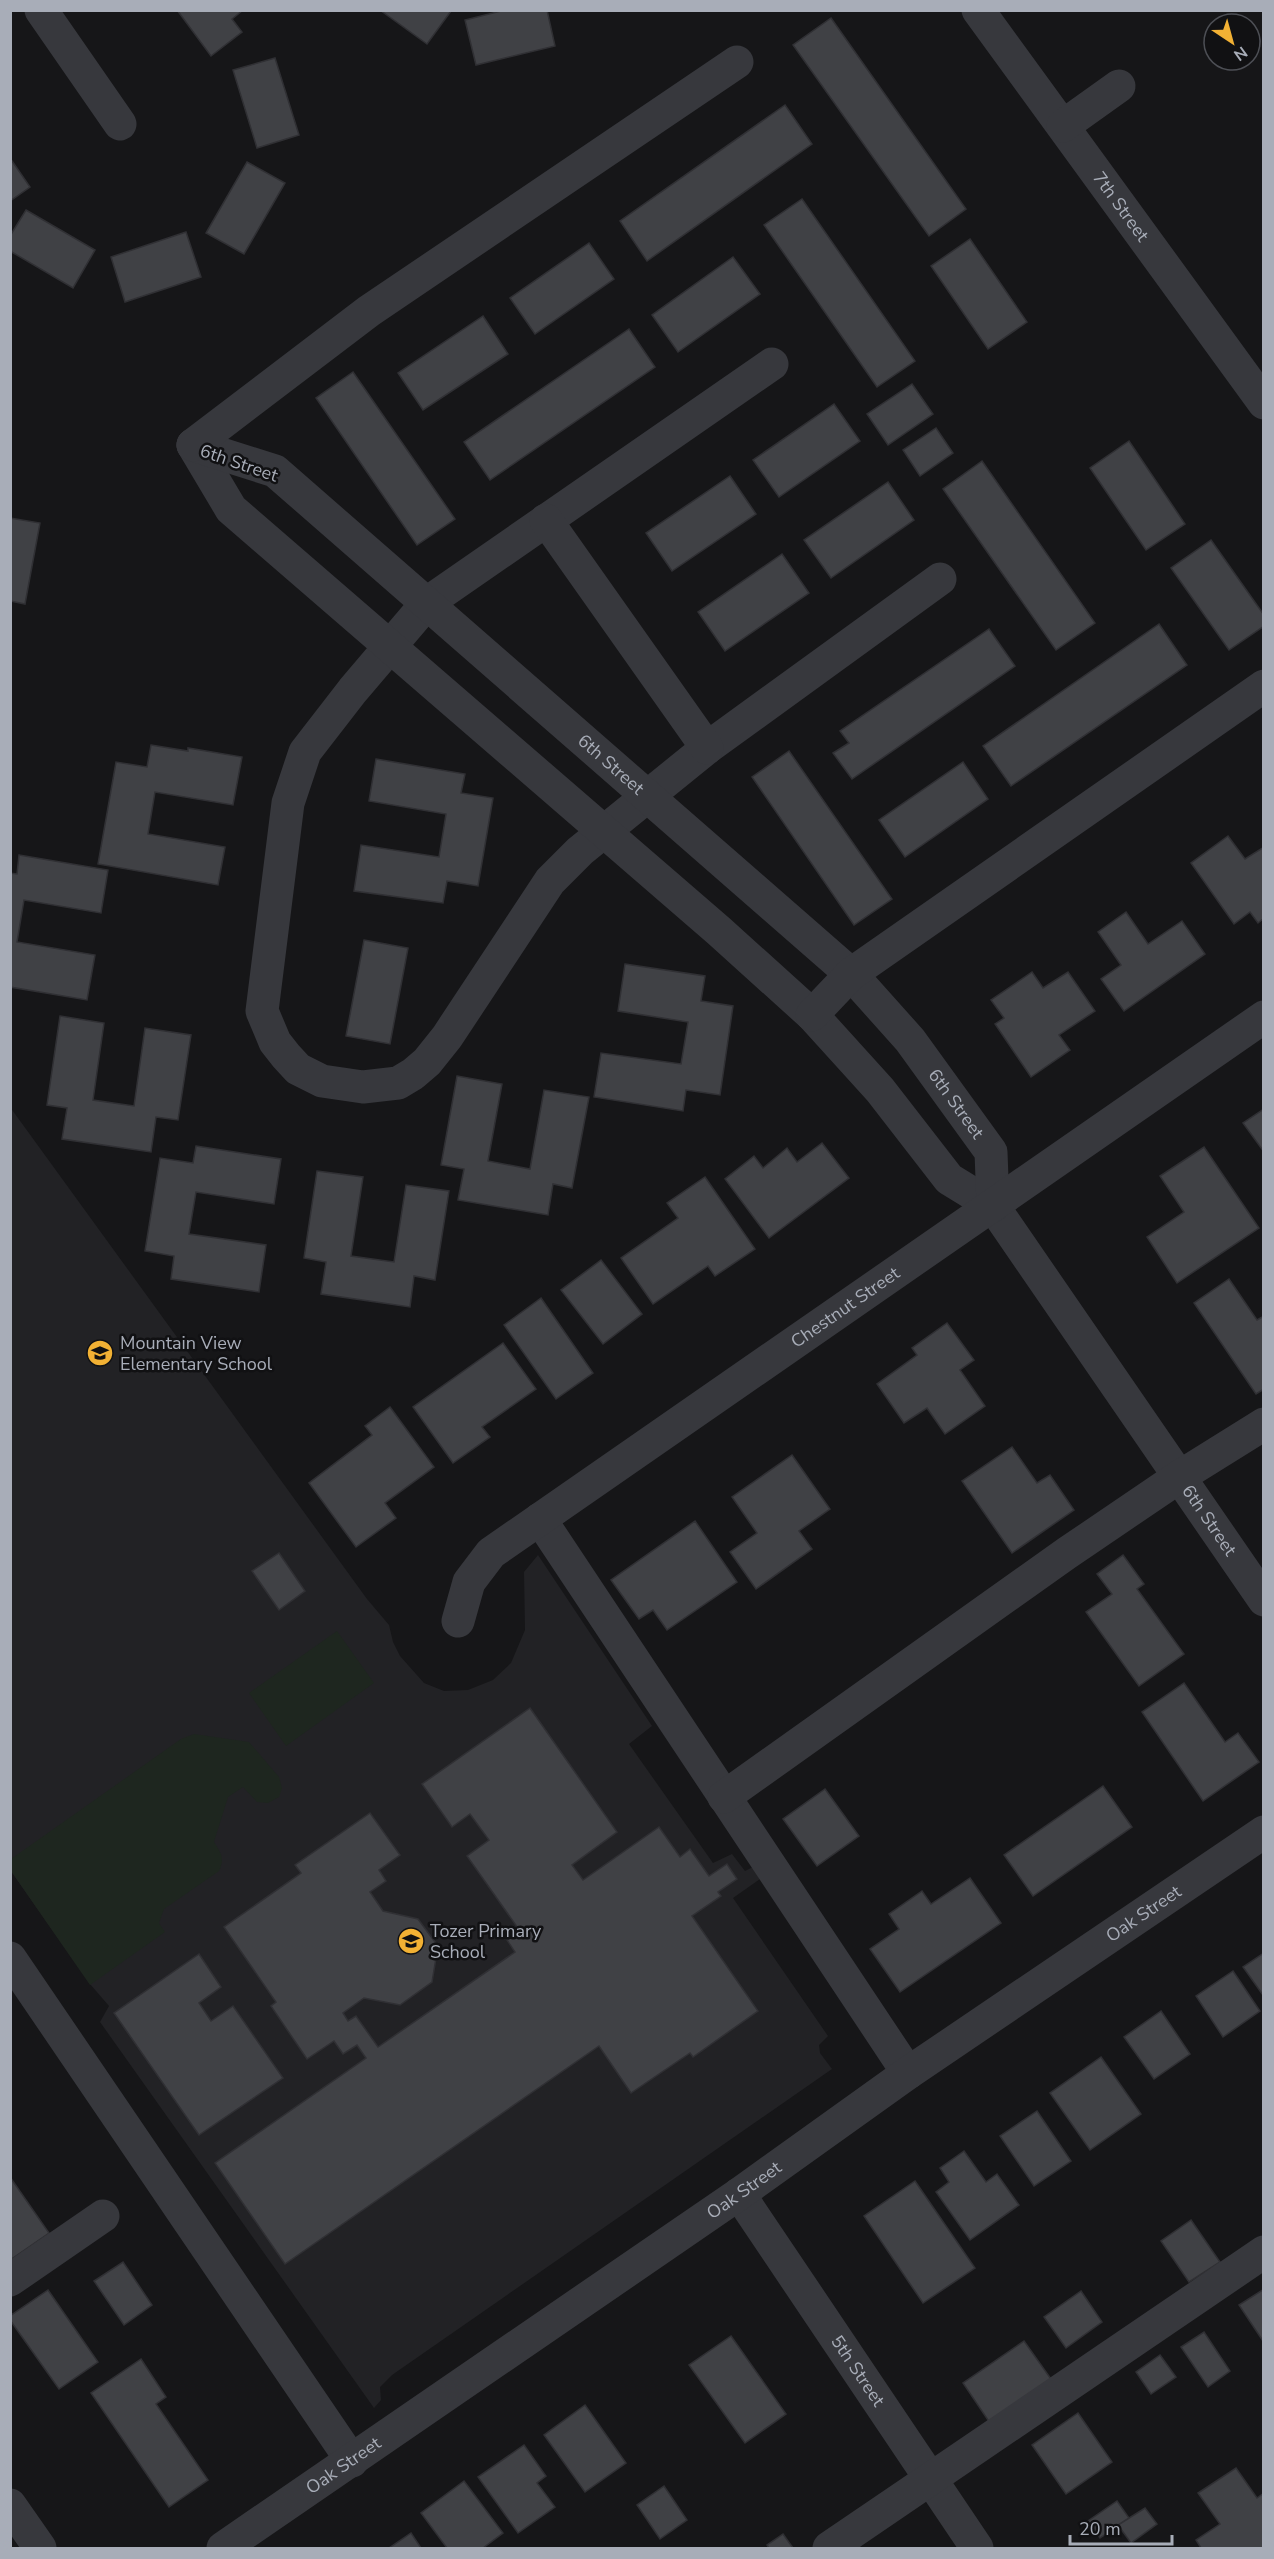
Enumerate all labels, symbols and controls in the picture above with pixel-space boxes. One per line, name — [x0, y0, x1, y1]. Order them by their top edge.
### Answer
north arrow — [1202, 12, 1262, 72]
text: N — [1229, 41, 1252, 66]
street label: 7th Street — [1087, 167, 1155, 247]
street label: 6th Street — [197, 438, 282, 488]
street label: 6th Street — [572, 729, 650, 801]
street label: 6th Street — [923, 1064, 990, 1144]
street label: Chestnut Street — [786, 1261, 905, 1353]
place label: Mountain View Elementary School — [120, 1331, 273, 1376]
school or university icon: Mountain View Elementary School — [85, 1338, 115, 1368]
street label: 6th Street — [1176, 1480, 1243, 1561]
street label: Oak Street — [1101, 1879, 1186, 1948]
place label: Tozer Primary School — [430, 1919, 542, 1964]
school or university icon: Tozer Primary School — [396, 1926, 426, 1956]
street label: Oak Street — [702, 2155, 787, 2225]
street label: 5th Street — [825, 2330, 891, 2412]
street label: Oak Street — [301, 2431, 386, 2500]
scale bar — [1070, 2508, 1172, 2546]
text: 20 m — [1079, 2517, 1121, 2541]

